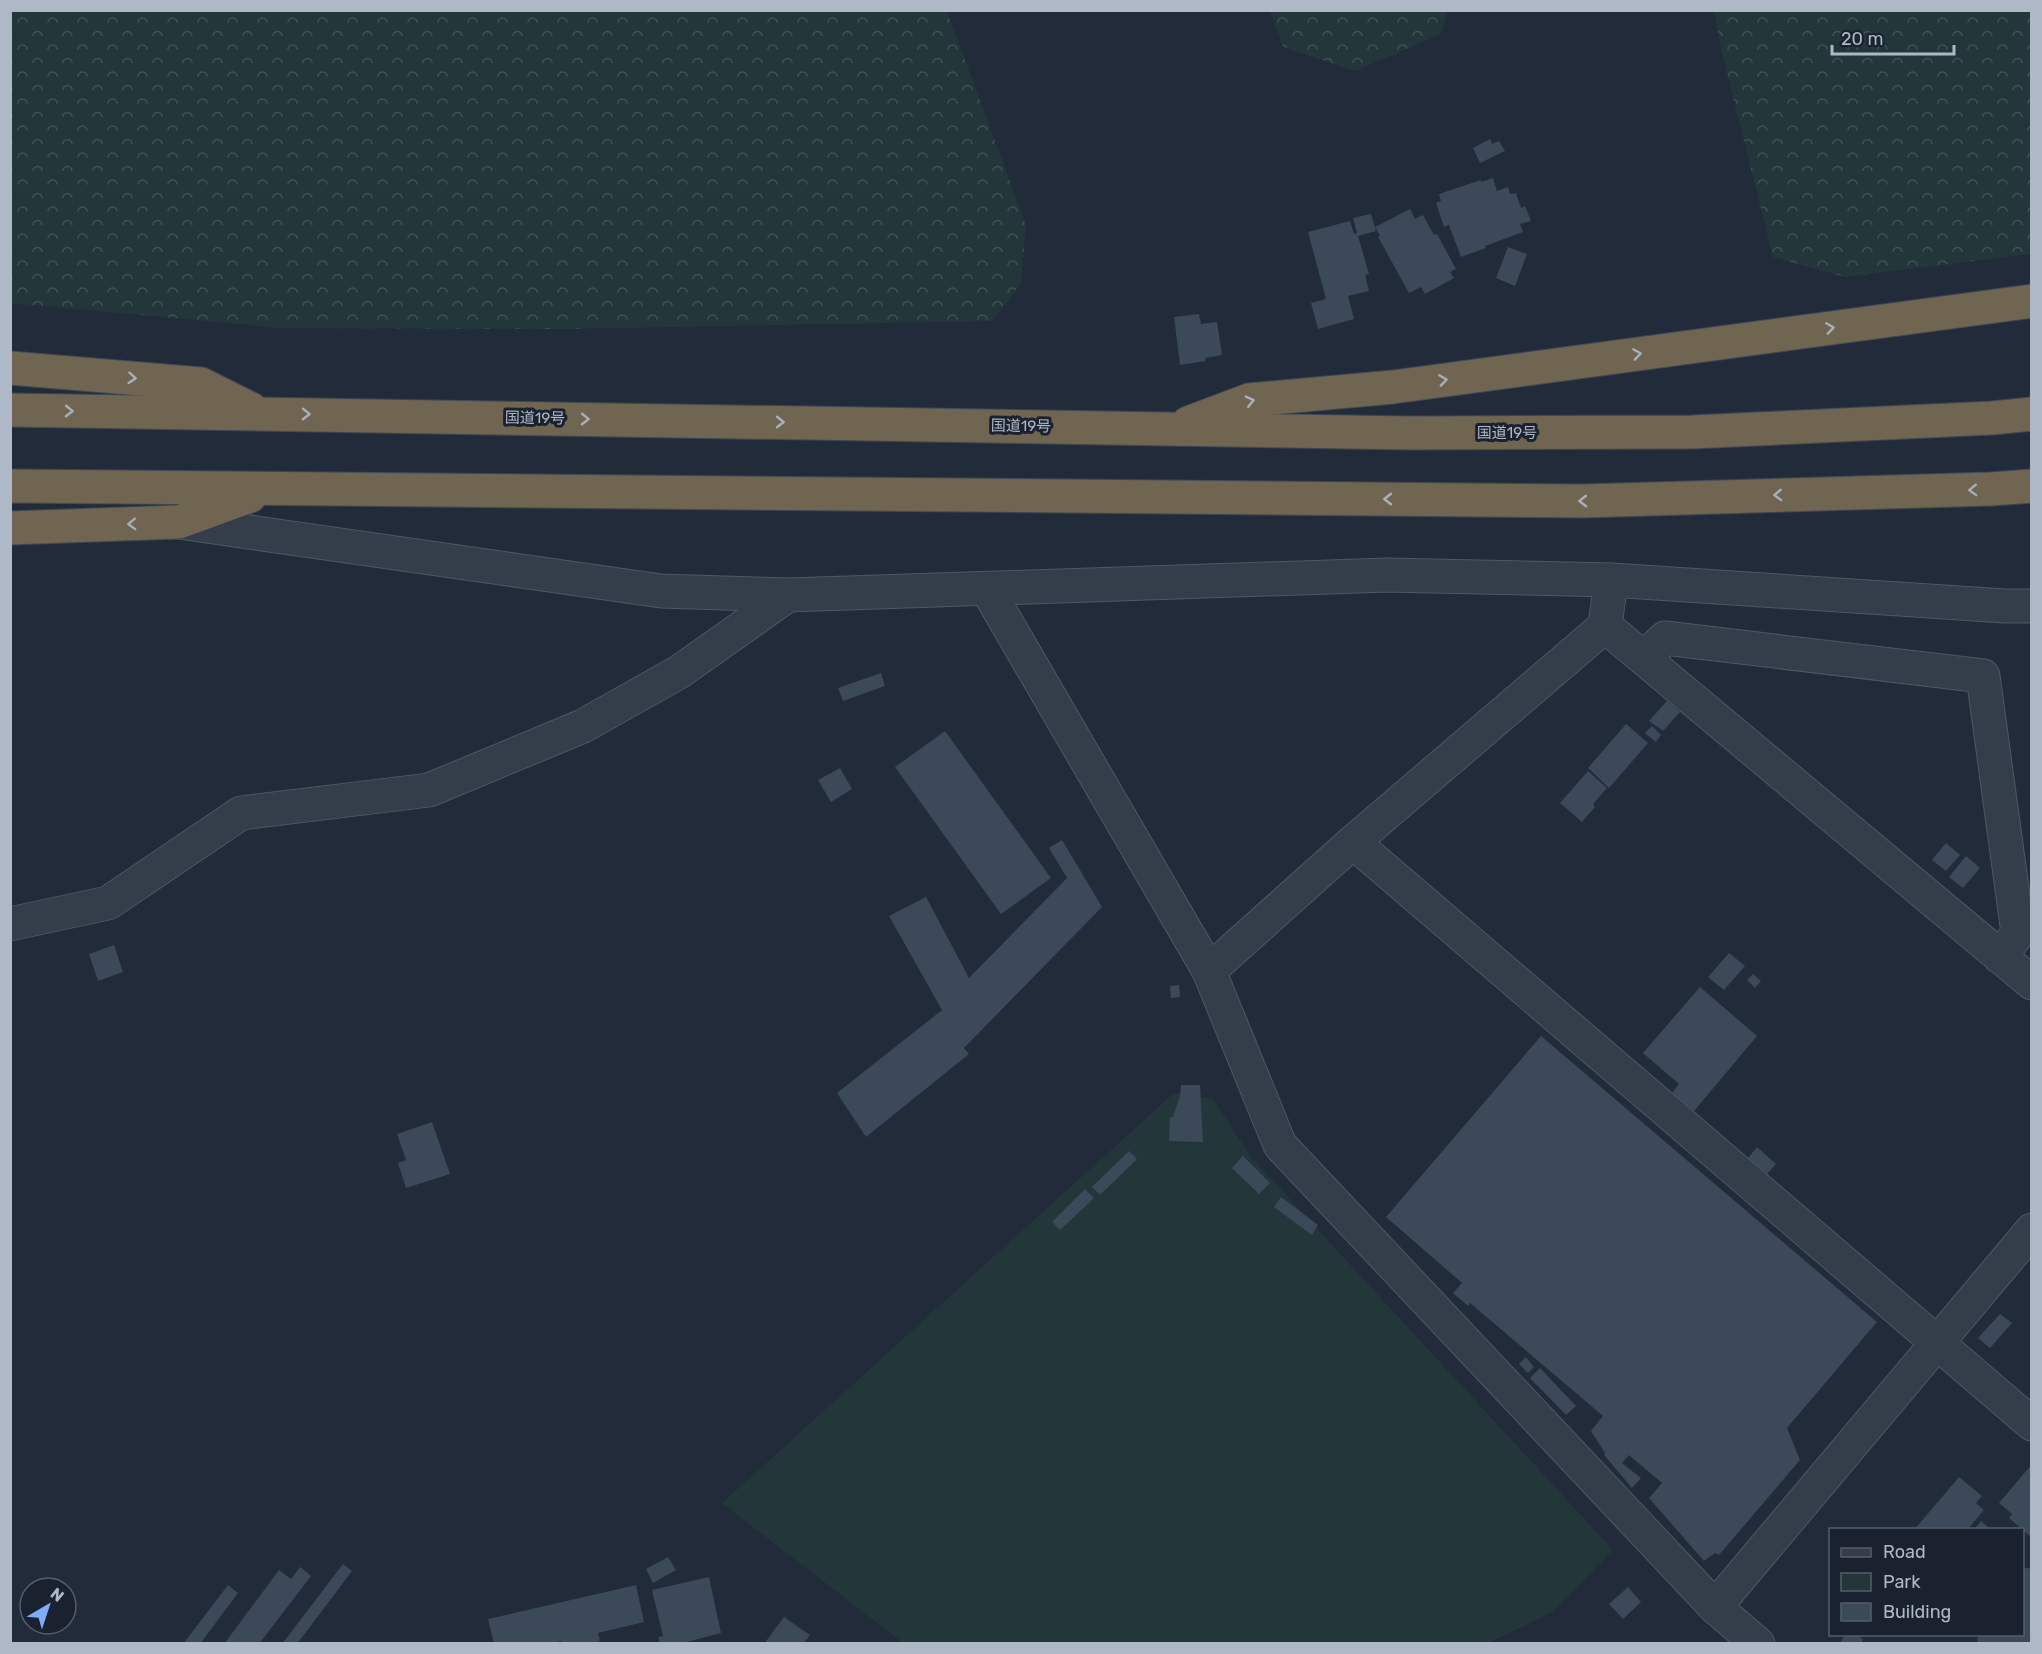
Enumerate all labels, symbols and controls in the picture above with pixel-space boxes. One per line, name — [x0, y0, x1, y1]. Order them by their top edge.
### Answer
scale bar — [1832, 18, 1954, 56]
text: 20 m — [1841, 28, 1883, 50]
one-way arrow — [1825, 323, 1835, 335]
one-way arrow — [1632, 349, 1641, 361]
one-way arrow — [127, 371, 136, 384]
one-way arrow — [1439, 375, 1448, 387]
one-way arrow — [1245, 395, 1255, 408]
one-way arrow — [64, 405, 73, 417]
one-way arrow — [301, 408, 310, 420]
street label: 国道19号 — [505, 408, 565, 428]
one-way arrow — [580, 413, 589, 425]
one-way arrow — [775, 416, 784, 428]
street label: 国道19号 — [991, 416, 1051, 436]
street label: 国道19号 — [1477, 424, 1537, 442]
one-way arrow — [1969, 484, 1978, 496]
one-way arrow — [1774, 489, 1783, 502]
one-way arrow — [1384, 493, 1393, 505]
one-way arrow — [1579, 494, 1588, 507]
one-way arrow — [127, 518, 136, 530]
legend — [1829, 1528, 2024, 1636]
text: Road — [1883, 1541, 1926, 1563]
text: Park — [1883, 1571, 1921, 1593]
north arrow — [18, 1576, 78, 1636]
text: N — [47, 1584, 68, 1606]
text: Building — [1883, 1601, 1951, 1623]

